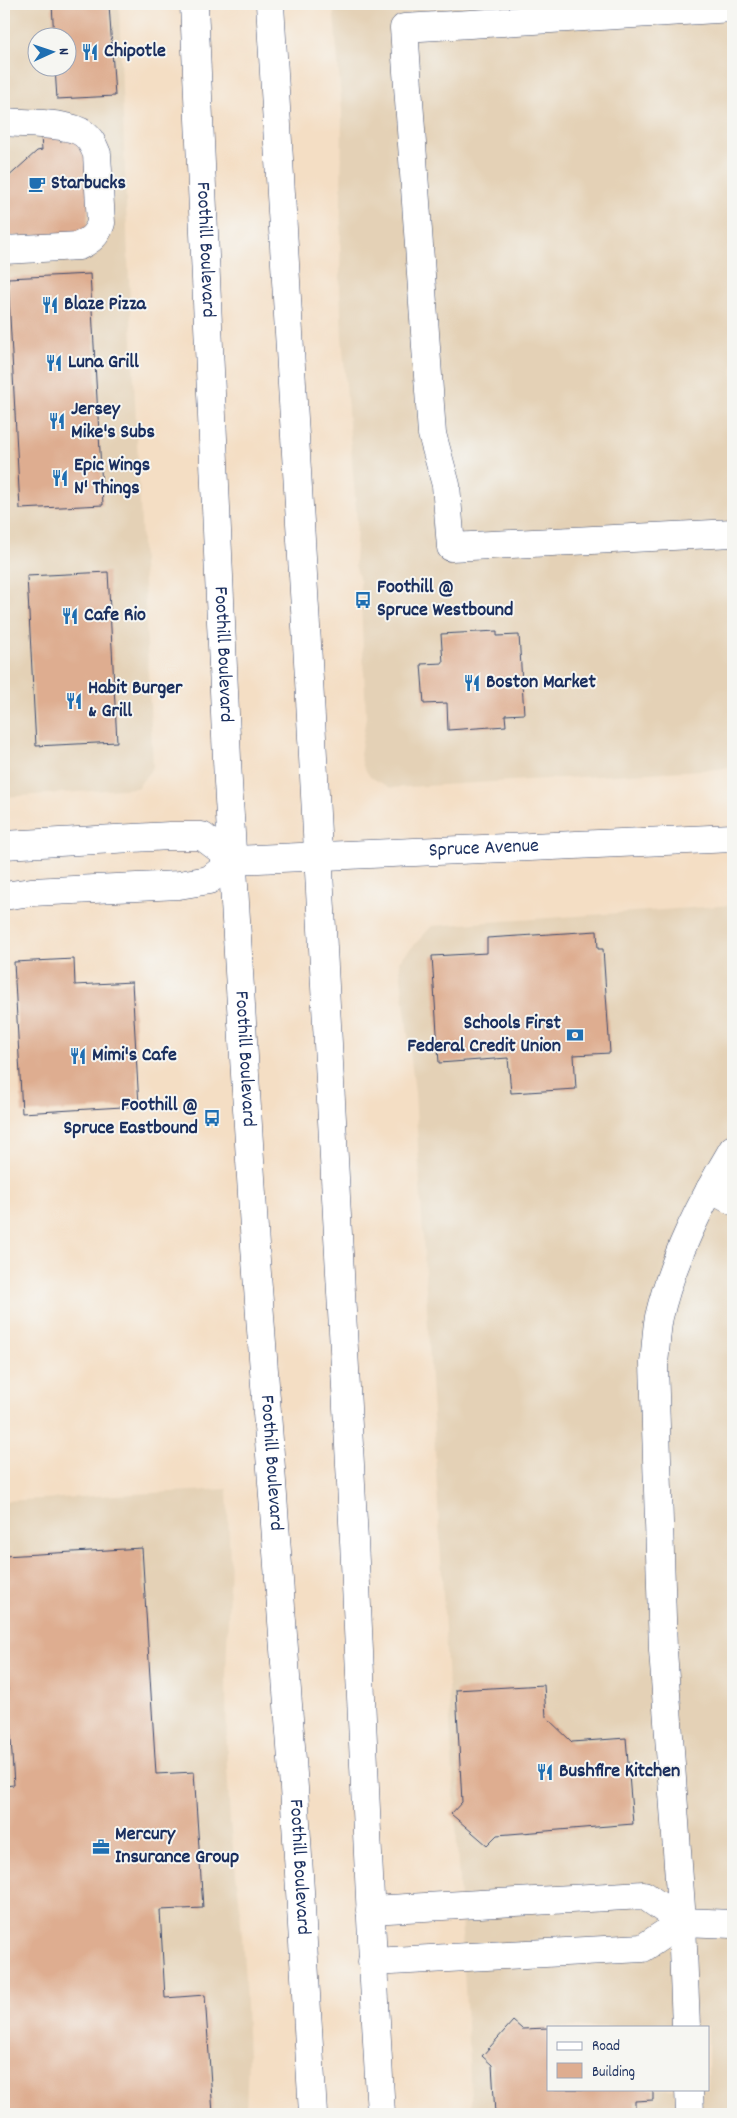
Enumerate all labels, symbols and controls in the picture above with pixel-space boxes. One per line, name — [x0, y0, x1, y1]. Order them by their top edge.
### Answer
north arrow — [28, 28, 78, 78]
place label: Chipotle — [104, 38, 166, 66]
restaurant icon: Chipotle — [80, 42, 100, 62]
text: N — [53, 47, 73, 55]
place label: Starbucks — [51, 170, 126, 198]
cafe icon: Starbucks — [27, 174, 47, 194]
street label: Foothill Boulevard — [188, 181, 222, 318]
place label: Blaze Pizza — [64, 291, 147, 319]
restaurant icon: Blaze Pizza — [40, 295, 60, 315]
place label: Luna Grill — [68, 349, 139, 377]
restaurant icon: Luna Grill — [44, 353, 64, 373]
place label: Jersey Mike's Subs — [71, 396, 155, 447]
restaurant icon: Jersey Mike's Subs — [47, 411, 67, 431]
place label: Epic Wings N' Things — [74, 452, 150, 503]
restaurant icon: Epic Wings N' Things — [50, 468, 70, 488]
place label: Foothill @ Spruce Westbound — [377, 574, 513, 625]
street label: Foothill Boulevard — [205, 586, 239, 723]
bus stop icon: Foothill @ Spruce Westbound — [353, 590, 373, 610]
place label: Cafe Rio — [84, 602, 146, 630]
restaurant icon: Cafe Rio — [60, 606, 80, 626]
place label: Boston Market — [486, 669, 596, 697]
restaurant icon: Boston Market — [462, 673, 482, 693]
place label: Habit Burger & Grill — [88, 675, 183, 726]
restaurant icon: Habit Burger & Grill — [64, 691, 84, 711]
street label: Spruce Avenue — [428, 833, 540, 865]
street label: Foothill Boulevard — [226, 990, 262, 1128]
place label: Schools First Federal Credit Union — [407, 1010, 562, 1061]
bank icon: Schools First Federal Credit Union — [565, 1025, 585, 1045]
place label: Mimi's Cafe — [92, 1042, 177, 1070]
restaurant icon: Mimi's Cafe — [68, 1046, 88, 1066]
place label: Foothill @ Spruce Eastbound — [63, 1092, 198, 1143]
bus stop icon: Foothill @ Spruce Eastbound — [202, 1108, 222, 1128]
street label: Foothill Boulevard — [252, 1394, 289, 1532]
place label: Bushfire Kitchen — [559, 1758, 680, 1786]
restaurant icon: Bushfire Kitchen — [535, 1762, 555, 1782]
street label: Foothill Boulevard — [281, 1798, 317, 1936]
place label: Mercury Insurance Group — [115, 1821, 239, 1872]
office icon: Mercury Insurance Group — [91, 1837, 111, 1857]
legend — [547, 2026, 710, 2090]
text: Road — [592, 2036, 620, 2058]
text: Building — [592, 2062, 635, 2084]

